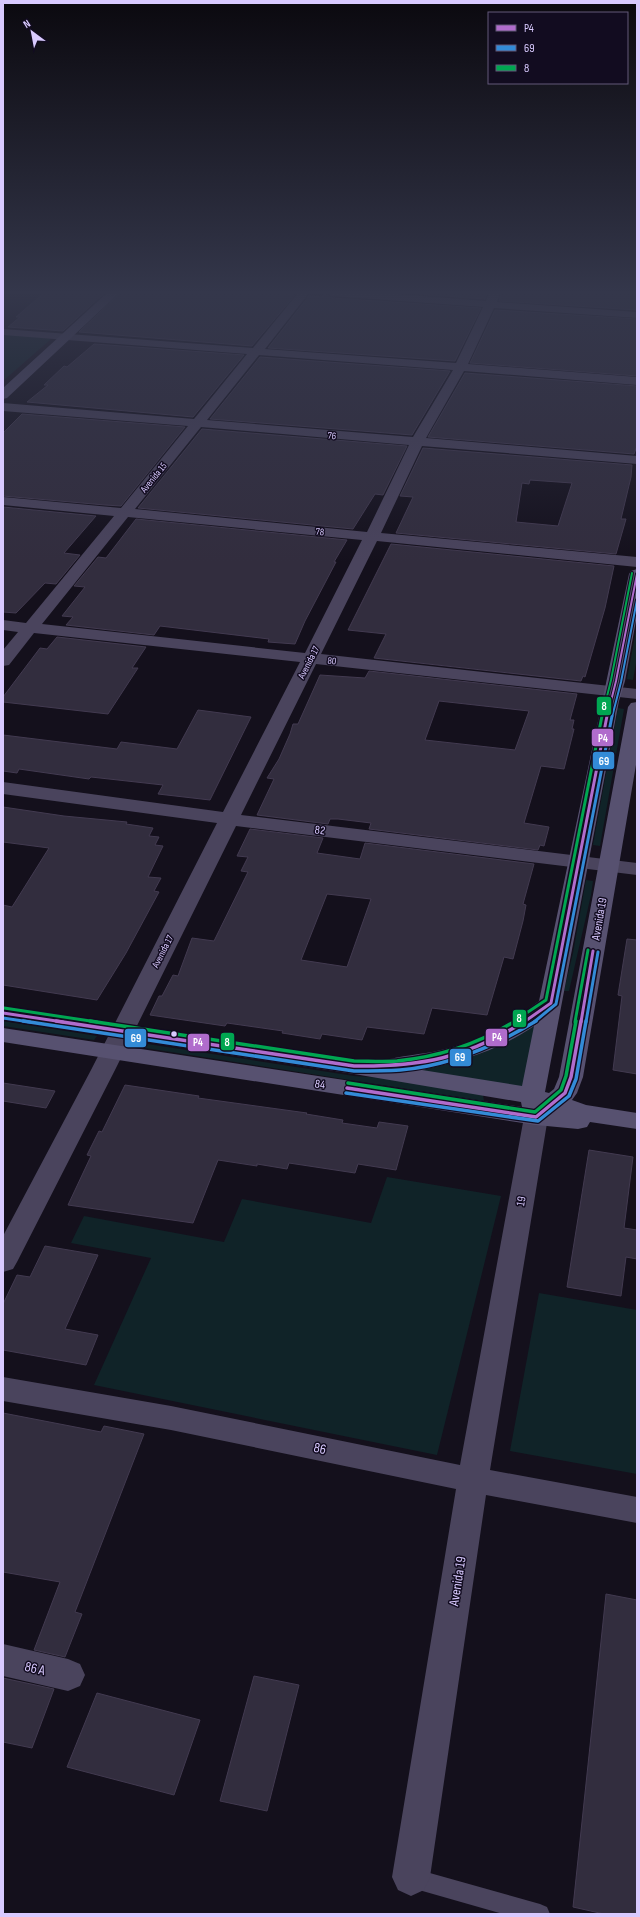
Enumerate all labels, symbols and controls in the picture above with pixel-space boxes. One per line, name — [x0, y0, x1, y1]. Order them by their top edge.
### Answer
north arrow — [12, 12, 52, 52]
legend — [488, 12, 628, 84]
text: N — [21, 17, 33, 31]
text: P4 — [524, 21, 534, 36]
text: 69 — [524, 41, 535, 56]
text: 8 — [524, 61, 529, 76]
street label: 76 — [327, 430, 337, 442]
street label: Avenida 15 — [137, 460, 170, 496]
street label: 78 — [315, 526, 325, 538]
street label: Avenida 17 — [295, 644, 322, 682]
street label: 80 — [327, 655, 337, 667]
line badge: 8 — [596, 696, 612, 716]
text: 8 — [601, 700, 607, 713]
line badge: P4 — [591, 728, 614, 747]
text: P4 — [598, 732, 608, 745]
line badge: 69 — [592, 751, 615, 770]
text: 69 — [599, 755, 609, 768]
street label: 82 — [314, 822, 326, 839]
street label: Avenida 19 — [588, 897, 611, 942]
street label: Avenida 17 — [149, 933, 176, 971]
line badge: 8 — [512, 1009, 527, 1028]
text: 8 — [516, 1012, 522, 1025]
line badge: 69 — [124, 1028, 147, 1048]
line badge: P4 — [485, 1028, 508, 1047]
unlabelled marker — [169, 1029, 179, 1039]
text: P4 — [492, 1031, 502, 1044]
text: 69 — [131, 1032, 141, 1045]
line badge: 8 — [220, 1032, 235, 1051]
line badge: P4 — [187, 1033, 210, 1052]
text: P4 — [193, 1036, 203, 1049]
text: 8 — [224, 1036, 230, 1049]
line badge: 69 — [449, 1048, 472, 1067]
text: 69 — [455, 1051, 465, 1064]
street label: 84 — [314, 1076, 326, 1093]
street label: 19 — [513, 1195, 530, 1207]
street label: 86 — [312, 1439, 328, 1458]
street label: Avenida 19 — [445, 1555, 470, 1608]
street label: 86 A — [23, 1658, 48, 1679]

